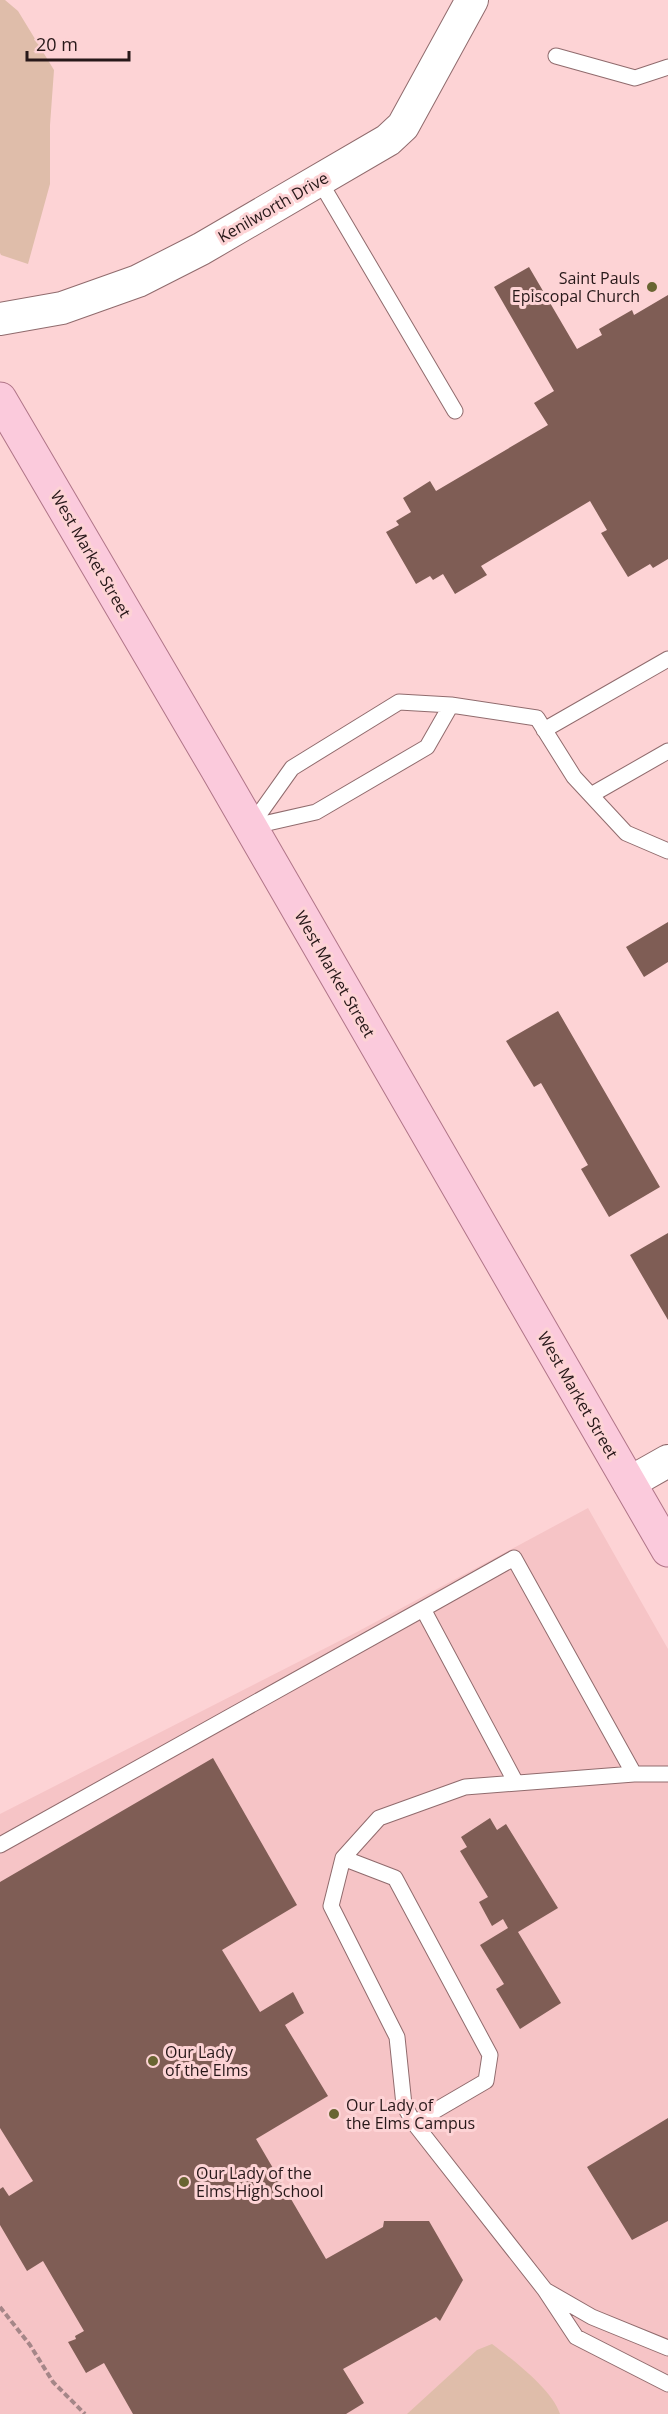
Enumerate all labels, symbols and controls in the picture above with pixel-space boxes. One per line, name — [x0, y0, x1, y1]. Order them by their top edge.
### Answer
scale bar — [27, 24, 129, 62]
text: 20 m — [36, 32, 78, 56]
street label: Kenilworth Drive — [214, 166, 332, 248]
place label: Saint Pauls Episcopal Church — [512, 267, 640, 307]
marker: Saint Pauls Episcopal Church — [645, 280, 659, 294]
street label: West Market Street — [46, 487, 136, 622]
street label: West Market Street — [290, 907, 380, 1042]
street label: West Market Street — [533, 1328, 623, 1463]
place label: Our Lady of the Elms — [165, 2041, 248, 2081]
marker: Our Lady of the Elms — [146, 2054, 160, 2068]
place label: Our Lady of the Elms Campus — [346, 2094, 475, 2134]
marker: Our Lady of the Elms Campus — [327, 2107, 341, 2121]
place label: Our Lady of the Elms High School — [196, 2162, 324, 2202]
marker: Our Lady of the Elms High School — [177, 2175, 191, 2189]

